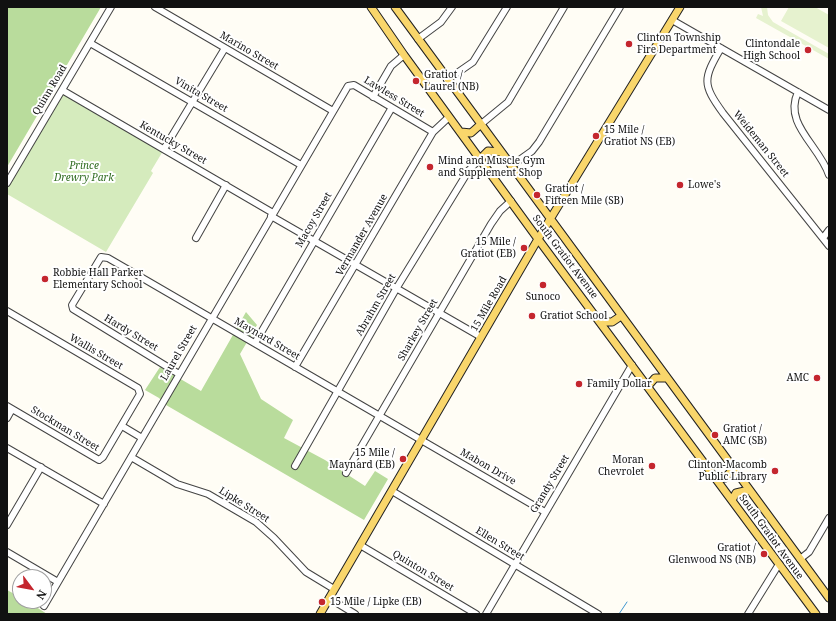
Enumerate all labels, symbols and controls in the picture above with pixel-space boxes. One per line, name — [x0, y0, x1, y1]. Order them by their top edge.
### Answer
street label: Marino Street — [218, 29, 280, 73]
place label: Clinton Township Fire Department — [637, 32, 721, 56]
place label: Clintondale High School — [743, 38, 800, 62]
marker: Clinton Township Fire Department — [624, 39, 634, 49]
marker: Clintondale High School — [803, 45, 813, 55]
street label: Quinn Road — [30, 63, 70, 117]
place label: Gratiot / Laurel (NB) — [424, 69, 479, 92]
street label: Lawless Street — [362, 74, 426, 120]
street label: Vinita Street — [172, 75, 230, 115]
marker: Gratiot / Laurel (NB) — [411, 76, 421, 86]
street label: Weideman Street — [731, 108, 791, 180]
street label: Kentucky Street — [137, 119, 209, 167]
place label: 15 Mile / Gratiot NS (EB) — [604, 124, 675, 148]
marker: 15 Mile / Gratiot NS (EB) — [591, 131, 601, 141]
place label: Mind and Muscle Gym and Supplement Shop — [438, 155, 545, 178]
park label: Prince Drewry Park — [54, 160, 114, 184]
marker: Mind and Muscle Gym and Supplement Shop — [425, 162, 435, 172]
place label: Lowe's — [688, 179, 721, 191]
marker: Lowe's — [675, 180, 685, 190]
place label: Gratiot / Fifteen Mile (SB) — [545, 183, 624, 206]
street label: Macoy Street — [293, 190, 335, 250]
marker: Gratiot / Fifteen Mile (SB) — [532, 190, 542, 200]
street label: Vermander Avenue — [334, 192, 390, 278]
street label: South Gratiot Avenue — [530, 213, 600, 301]
place label: 15 Mile / Gratiot (EB) — [460, 236, 516, 260]
marker: 15 Mile / Gratiot (EB) — [519, 243, 529, 253]
place label: Robbie Hall Parker Elementary School — [53, 267, 143, 290]
street label: Abrahm Street — [353, 272, 399, 338]
marker: Robbie Hall Parker Elementary School — [40, 274, 50, 284]
street label: 15 Mile Road — [468, 274, 510, 334]
marker: Sunoco — [538, 280, 548, 290]
place label: Sunoco — [526, 291, 560, 303]
street label: Sharkey Street — [395, 297, 441, 363]
place label: Gratiot School — [540, 310, 607, 322]
marker: Gratiot School — [527, 311, 537, 321]
street label: Hardy Street — [102, 312, 160, 354]
street label: Maynard Street — [232, 315, 302, 363]
street label: Laurel Street — [158, 323, 200, 383]
street label: Wallis Street — [67, 332, 125, 372]
place label: AMC — [786, 372, 809, 384]
marker: AMC — [812, 373, 822, 383]
place label: Family Dollar — [587, 378, 652, 390]
marker: Family Dollar — [574, 379, 584, 389]
street label: Stockman Street — [29, 404, 101, 454]
place label: Gratiot / AMC (SB) — [723, 423, 767, 446]
marker: Gratiot / AMC (SB) — [710, 430, 720, 440]
street label: Mabon Drive — [458, 446, 518, 488]
place label: 15 Mile / Maynard (EB) — [329, 447, 395, 470]
street label: Grandy Street — [528, 453, 572, 515]
marker: 15 Mile / Maynard (EB) — [398, 454, 408, 464]
place label: Moran Chevrolet — [598, 454, 644, 478]
place label: Clinton-Macomb Public Library — [688, 459, 767, 482]
marker: Moran Chevrolet — [647, 461, 657, 471]
marker: Clinton-Macomb Public Library — [770, 466, 780, 476]
street label: Lipke Street — [217, 485, 271, 525]
street label: South Gratiot Avenue — [736, 492, 806, 582]
street label: Ellen Street — [473, 525, 527, 563]
place label: Gratiot / Glenwood NS (NB) — [668, 542, 756, 566]
street label: Quinton Street — [390, 548, 456, 594]
marker: Gratiot / Glenwood NS (NB) — [759, 549, 769, 559]
north arrow — [12, 569, 52, 609]
text: N — [33, 587, 50, 603]
place label: 15 Mile / Lipke (EB) — [330, 596, 422, 608]
marker: 15 Mile / Lipke (EB) — [317, 597, 327, 607]

